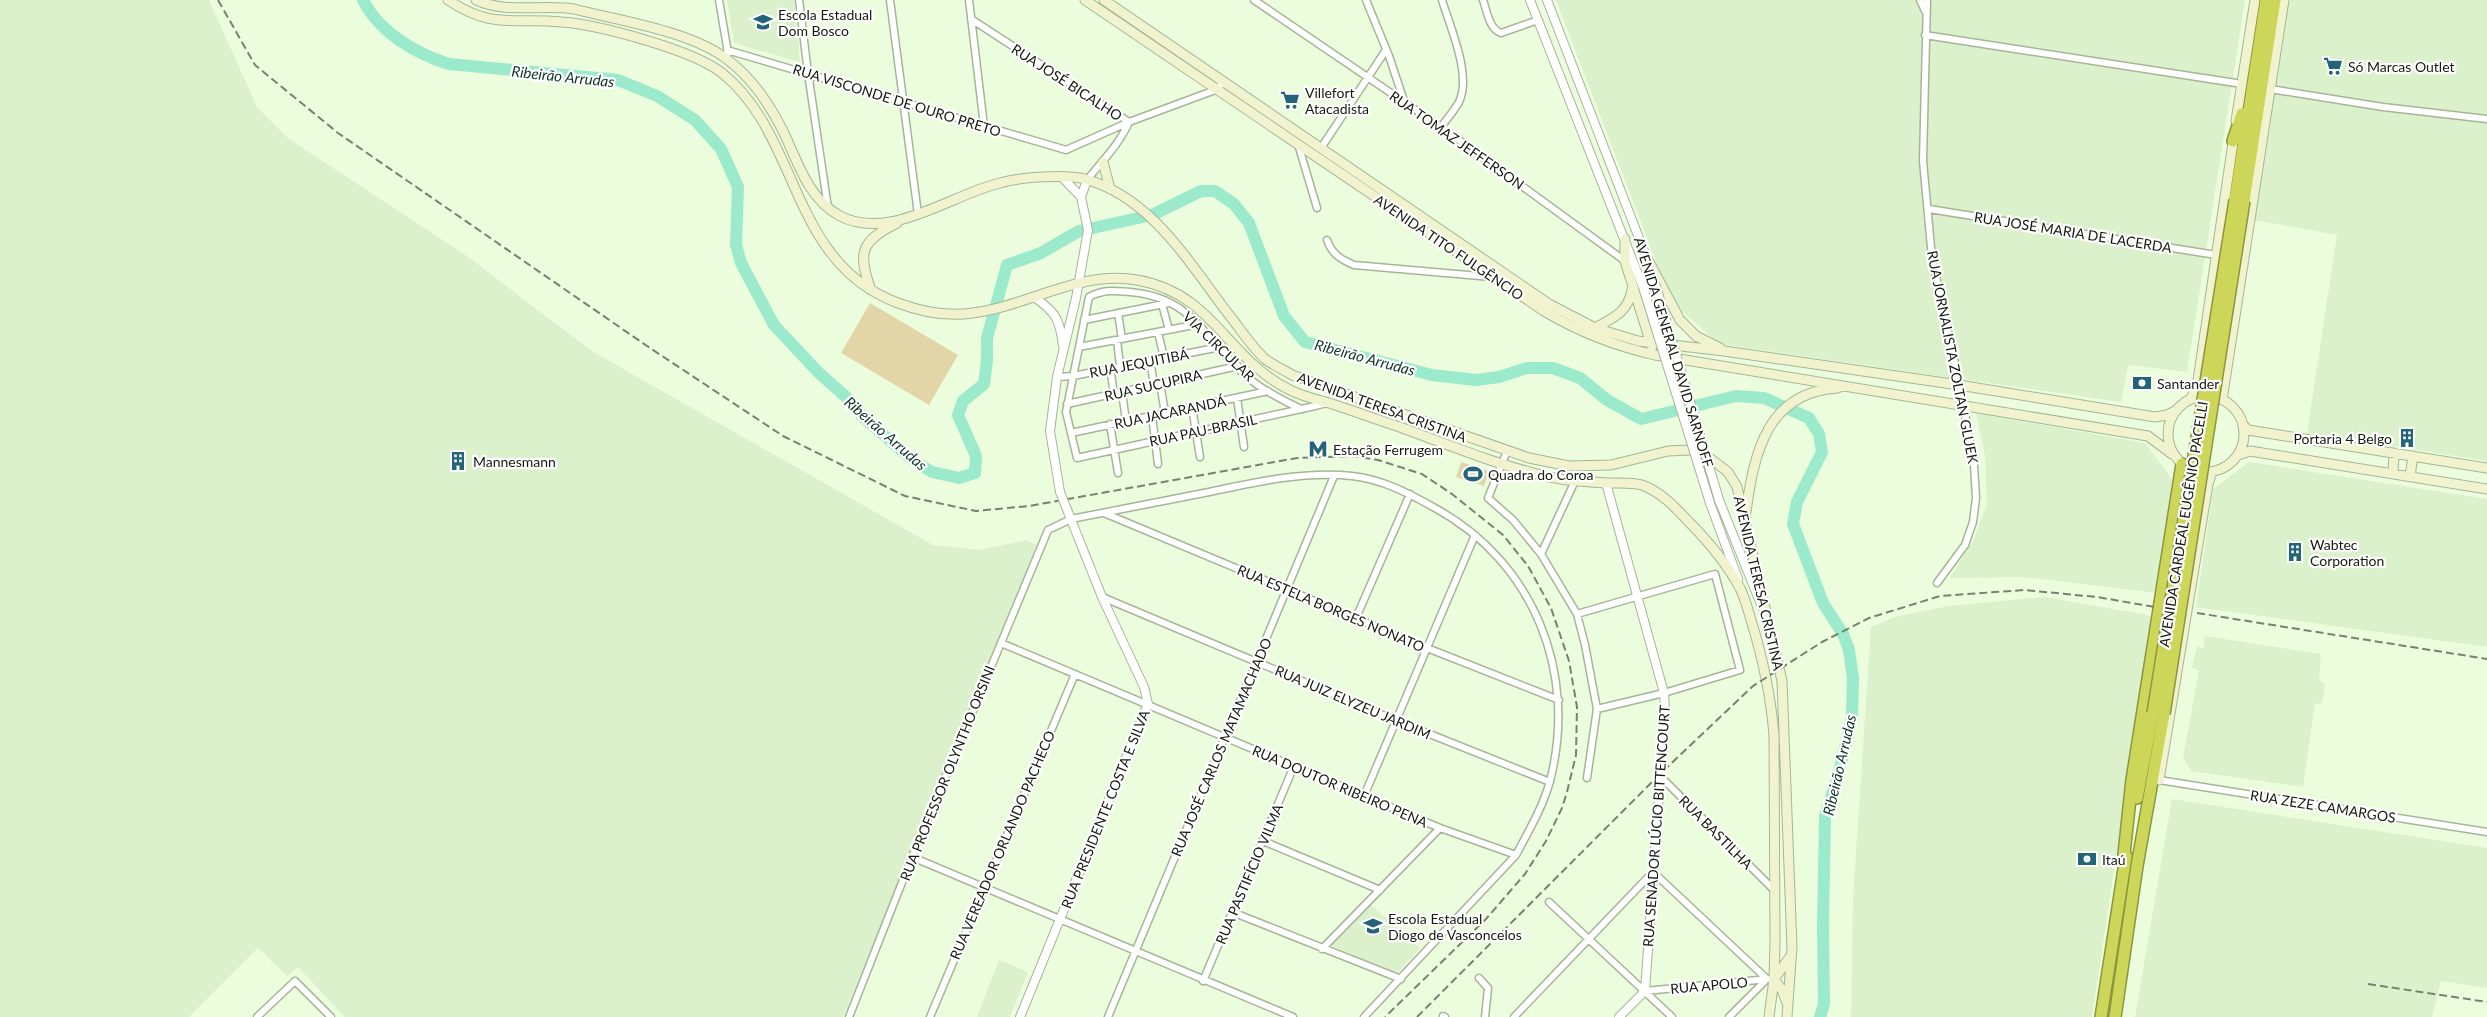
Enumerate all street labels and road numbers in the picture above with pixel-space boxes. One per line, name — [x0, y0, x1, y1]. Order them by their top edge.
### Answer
street label: RUA JOSÉ BICALHO — [1009, 40, 1125, 124]
street label: RUA VISCONDE DE OURO PRETO — [791, 60, 1003, 140]
street label: RUA TOMAZ JEFFERSON — [1386, 87, 1528, 193]
street label: AVENIDA TITO FULGÊNCIO — [1371, 191, 1527, 303]
street label: RUA JOSÉ MARIA DE LACERDA — [1973, 208, 2174, 256]
street label: AVENIDA GENERAL DAVID SARNOFF — [1631, 235, 1717, 469]
street label: RUA JORNALISTA ZOLTAN GLUEK — [1924, 249, 1982, 466]
street label: VIA CIRCULAR — [1180, 308, 1259, 385]
street label: RUA JEQUITIBÁ — [1088, 345, 1191, 381]
street label: RUA SUCUPIRA — [1103, 365, 1204, 404]
street label: AVENIDA TERESA CRISTINA — [1295, 368, 1469, 446]
street label: RUA JACARANDÁ — [1113, 392, 1228, 432]
street label: AVENIDA CARDEAL EUGÊNIO PACELLI — [2155, 400, 2211, 648]
street label: RUA PAU-BRASIL — [1148, 410, 1258, 450]
street label: AVENIDA TERESA CRISTINA — [1731, 494, 1787, 672]
street label: RUA ESTELA BORGES NONATO — [1235, 561, 1427, 655]
street label: RUA JOSÉ CARLOS MATAMACHADO — [1167, 635, 1275, 859]
street label: RUA JUIZ ELYZEU JARDIM — [1273, 661, 1433, 743]
street label: RUA PROFESSOR OLYNTHO ORSINI — [896, 663, 998, 883]
street label: RUA SENADOR LÚCIO BITTENCOURT — [1639, 704, 1673, 947]
street label: RUA PRESIDENTE COSTA E SILVA — [1057, 707, 1153, 911]
street label: RUA VEREADOR ORLANDO PACHECO — [946, 728, 1058, 962]
street label: RUA DOUTOR RIBEIRO PENA — [1250, 741, 1431, 831]
street label: RUA ZEZE CAMARGOS — [2249, 786, 2397, 826]
street label: RUA BASTILHA — [1676, 792, 1757, 873]
street label: RUA PASTIFÍCIO VILMA — [1212, 801, 1286, 947]
street label: RUA APOLO — [1669, 973, 1749, 997]

